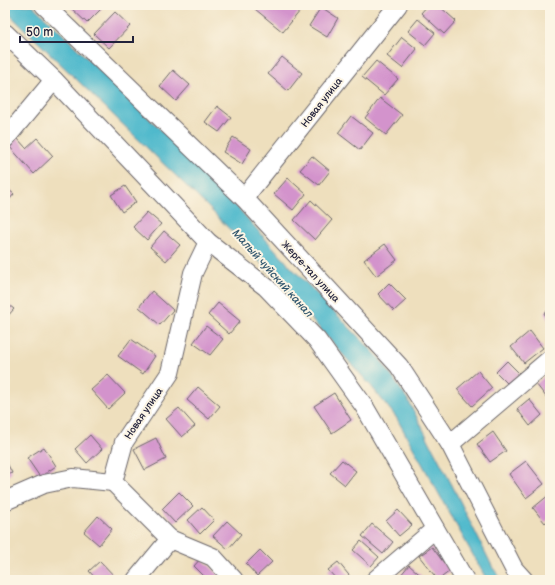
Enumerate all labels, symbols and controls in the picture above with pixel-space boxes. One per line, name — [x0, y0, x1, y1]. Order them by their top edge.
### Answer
scale bar — [20, 18, 133, 44]
text: 50 m — [26, 25, 53, 40]
street label: Новая улица — [299, 75, 345, 130]
water label: Малый чуйский канал — [230, 227, 316, 321]
street label: Жерге-тал улица — [279, 239, 342, 305]
street label: Новая улица — [122, 385, 166, 442]

